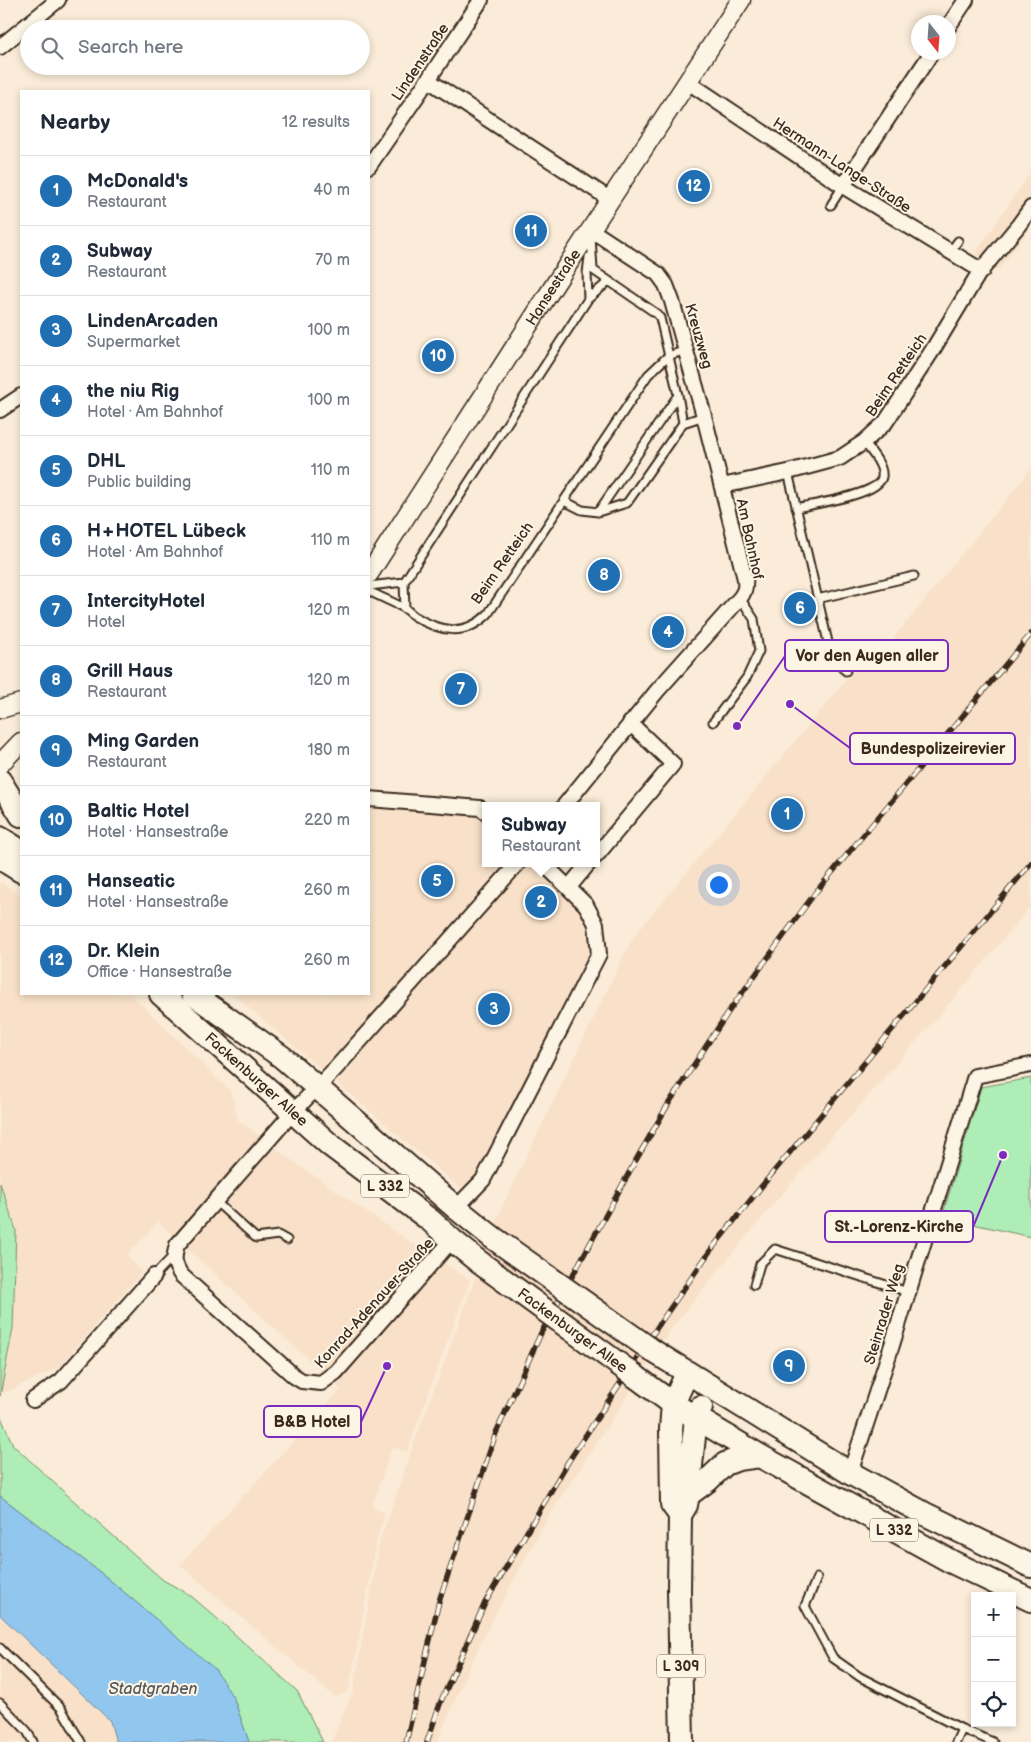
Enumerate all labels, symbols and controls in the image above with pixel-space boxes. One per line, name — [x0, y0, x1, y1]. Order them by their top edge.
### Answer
north arrow — [911, 15, 956, 60]
search box — [20, 20, 370, 75]
street label: Lindenstraße — [388, 20, 453, 105]
icon: search — [38, 34, 66, 62]
text: Search here — [78, 36, 183, 59]
text: Nearby — [40, 110, 110, 135]
text: 12 results — [282, 113, 350, 132]
street label: Hermann-Lange-Straße — [769, 114, 915, 217]
pin: 12 — [678, 167, 710, 205]
text: McDonald's — [87, 170, 188, 193]
text: 1 — [53, 181, 59, 200]
text: 40 m — [313, 181, 350, 200]
text: Restaurant — [87, 193, 167, 212]
pin: 11 — [515, 212, 547, 250]
text: Subway — [87, 240, 152, 263]
street label: Hansestraße — [522, 245, 585, 329]
text: 2 — [51, 251, 61, 270]
text: 70 m — [315, 251, 350, 270]
text: Restaurant — [87, 263, 167, 282]
street label: Kreuzweg — [680, 301, 717, 371]
text: LindenArcaden — [87, 310, 218, 333]
text: 3 — [51, 321, 61, 340]
text: 100 m — [307, 321, 350, 340]
street label: Beim Retteich — [862, 330, 931, 420]
text: Supermarket — [87, 333, 180, 352]
pin: 10 — [422, 337, 454, 375]
text: the niu Rig — [87, 380, 179, 403]
text: 4 — [51, 391, 61, 410]
text: 100 m — [307, 391, 350, 410]
text: Hotel · Am Bahnhof — [87, 403, 224, 422]
text: DHL — [87, 450, 125, 473]
text: 5 — [51, 461, 61, 480]
text: 110 m — [311, 461, 350, 480]
text: Public building — [87, 473, 191, 492]
street label: Am Bahnhof — [732, 497, 767, 582]
street label: Beim Retteich — [467, 518, 538, 608]
text: H+HOTEL Lübeck — [87, 520, 246, 543]
text: 6 — [51, 531, 61, 550]
text: 110 m — [311, 531, 350, 550]
text: Hotel · Am Bahnhof — [87, 543, 224, 562]
pin: 8 — [588, 556, 620, 594]
pin: 6 — [784, 589, 816, 627]
text: IntercityHotel — [87, 590, 205, 613]
text: 7 — [52, 601, 60, 620]
text: 120 m — [307, 601, 350, 620]
text: Hotel — [87, 613, 125, 632]
pin: 4 — [652, 613, 684, 651]
callout: Vor den Augen aller — [785, 640, 948, 671]
text: Vor den Augen aller — [795, 647, 939, 666]
text: Grill Haus — [87, 660, 173, 683]
pin: 7 — [445, 670, 477, 708]
text: 8 — [51, 671, 61, 690]
text: 120 m — [307, 671, 350, 690]
text: Restaurant — [87, 683, 167, 702]
text: Ming Garden — [87, 730, 199, 753]
callout: Bundespolizeirevier — [850, 733, 1015, 764]
text: Bundespolizeirevier — [861, 740, 1006, 759]
text: 9 — [51, 741, 61, 760]
text: 180 m — [308, 741, 350, 760]
text: Restaurant — [87, 753, 167, 772]
pin: 1 — [771, 795, 803, 833]
text: Baltic Hotel — [87, 800, 189, 823]
popup — [482, 802, 600, 867]
text: 10 — [48, 811, 64, 830]
text: 220 m — [304, 811, 350, 830]
text: Subway — [501, 814, 566, 837]
text: Hotel · Hansestraße — [87, 823, 228, 842]
text: Restaurant — [501, 837, 581, 856]
pin: 5 — [421, 862, 453, 900]
text: Hanseatic — [87, 870, 175, 893]
your location — [706, 872, 732, 898]
text: 11 — [49, 881, 63, 900]
text: 260 m — [304, 881, 350, 900]
pin: 2 — [525, 883, 557, 921]
text: Hotel · Hansestraße — [87, 893, 228, 912]
text: Dr. Klein — [87, 940, 160, 963]
text: 12 — [48, 951, 64, 970]
text: 260 m — [304, 951, 350, 970]
text: Office · Hansestraße — [87, 963, 232, 982]
pin: 3 — [478, 990, 510, 1028]
street label: Fackenburger Allee — [201, 1029, 312, 1131]
road number: L 332 — [361, 1174, 409, 1198]
callout: St.-Lorenz-Kirche — [825, 1211, 973, 1242]
text: St.-Lorenz-Kirche — [835, 1218, 963, 1237]
street label: Konrad-Adenauer-Straße — [311, 1234, 438, 1373]
street label: Steinrader Weg — [860, 1261, 909, 1367]
street label: Fackenburger Allee — [513, 1284, 631, 1378]
pin: 9 — [773, 1347, 805, 1385]
callout: B&B Hotel — [264, 1406, 361, 1437]
text: B&B Hotel — [274, 1413, 350, 1432]
road number: L 332 — [870, 1518, 918, 1542]
map controls — [971, 1592, 1016, 1727]
button: + — [971, 1592, 1016, 1637]
button: − — [971, 1637, 1016, 1682]
road number: L 309 — [657, 1654, 705, 1678]
water label: Stadtgraben — [108, 1680, 198, 1699]
button: locate — [971, 1682, 1016, 1727]

